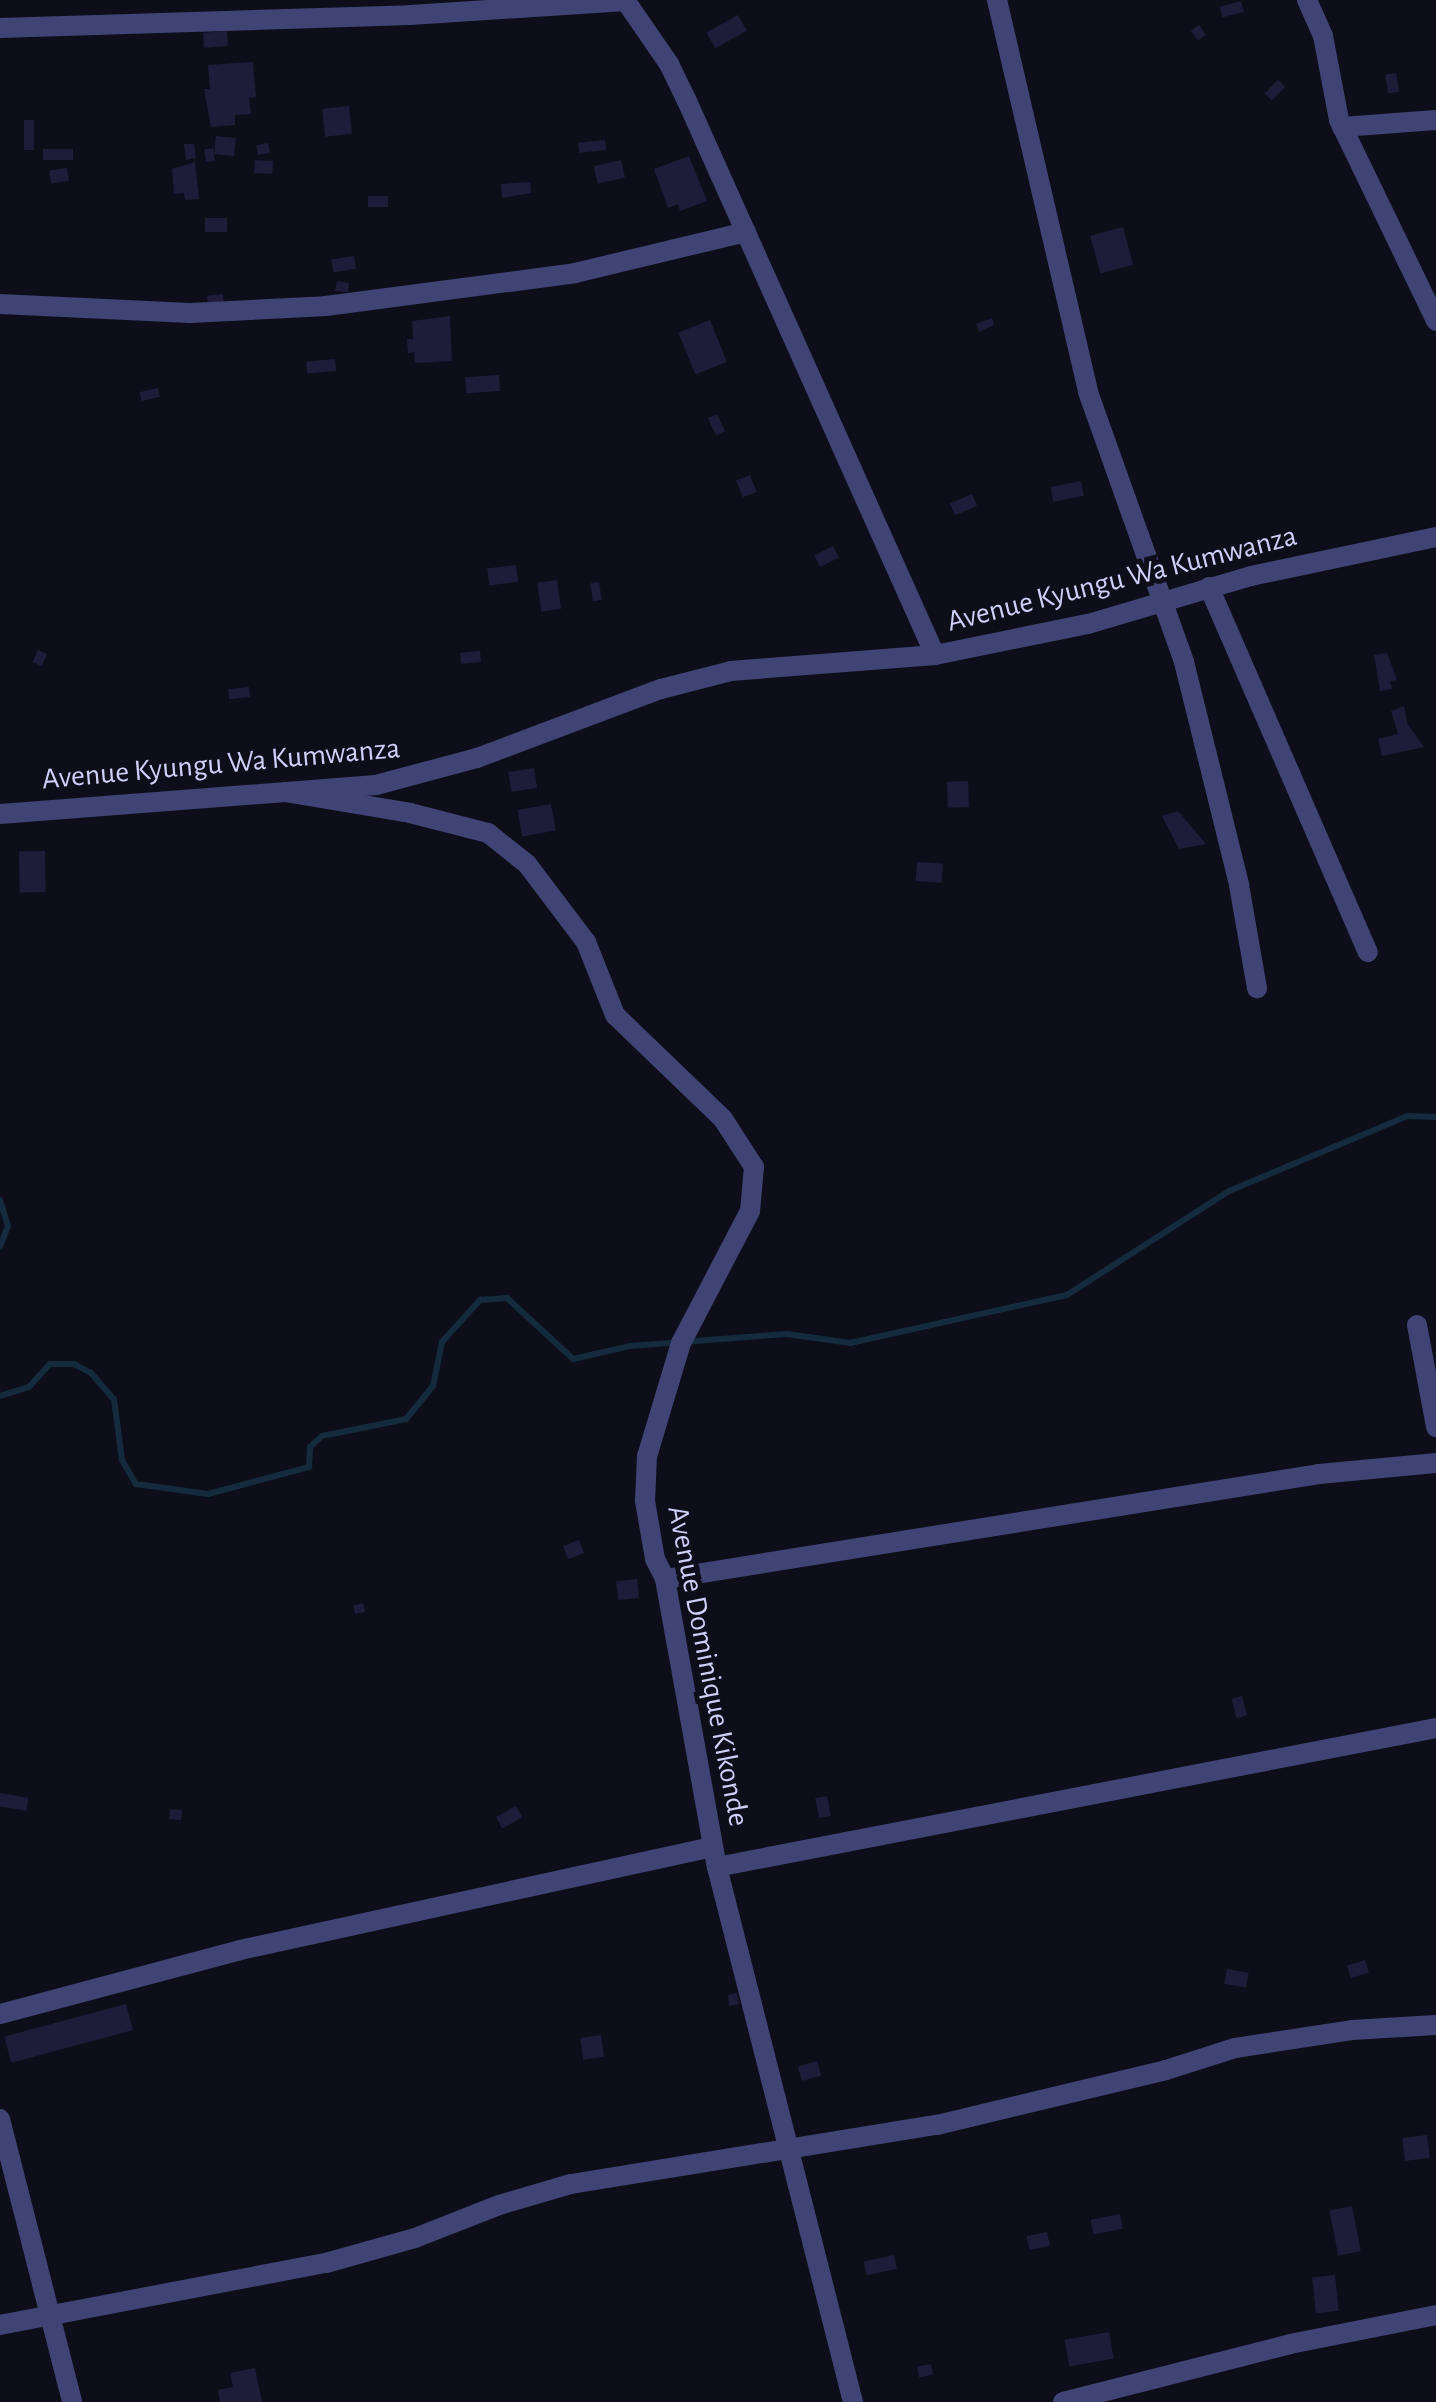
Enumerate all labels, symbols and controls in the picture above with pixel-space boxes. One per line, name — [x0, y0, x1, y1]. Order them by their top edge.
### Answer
street label: Avenue Kyungu Wa Kumwanza — [943, 518, 1301, 640]
street label: Avenue Kyungu Wa Kumwanza — [40, 730, 402, 798]
street label: Avenue Dominique Kikonde — [659, 1503, 757, 1829]

